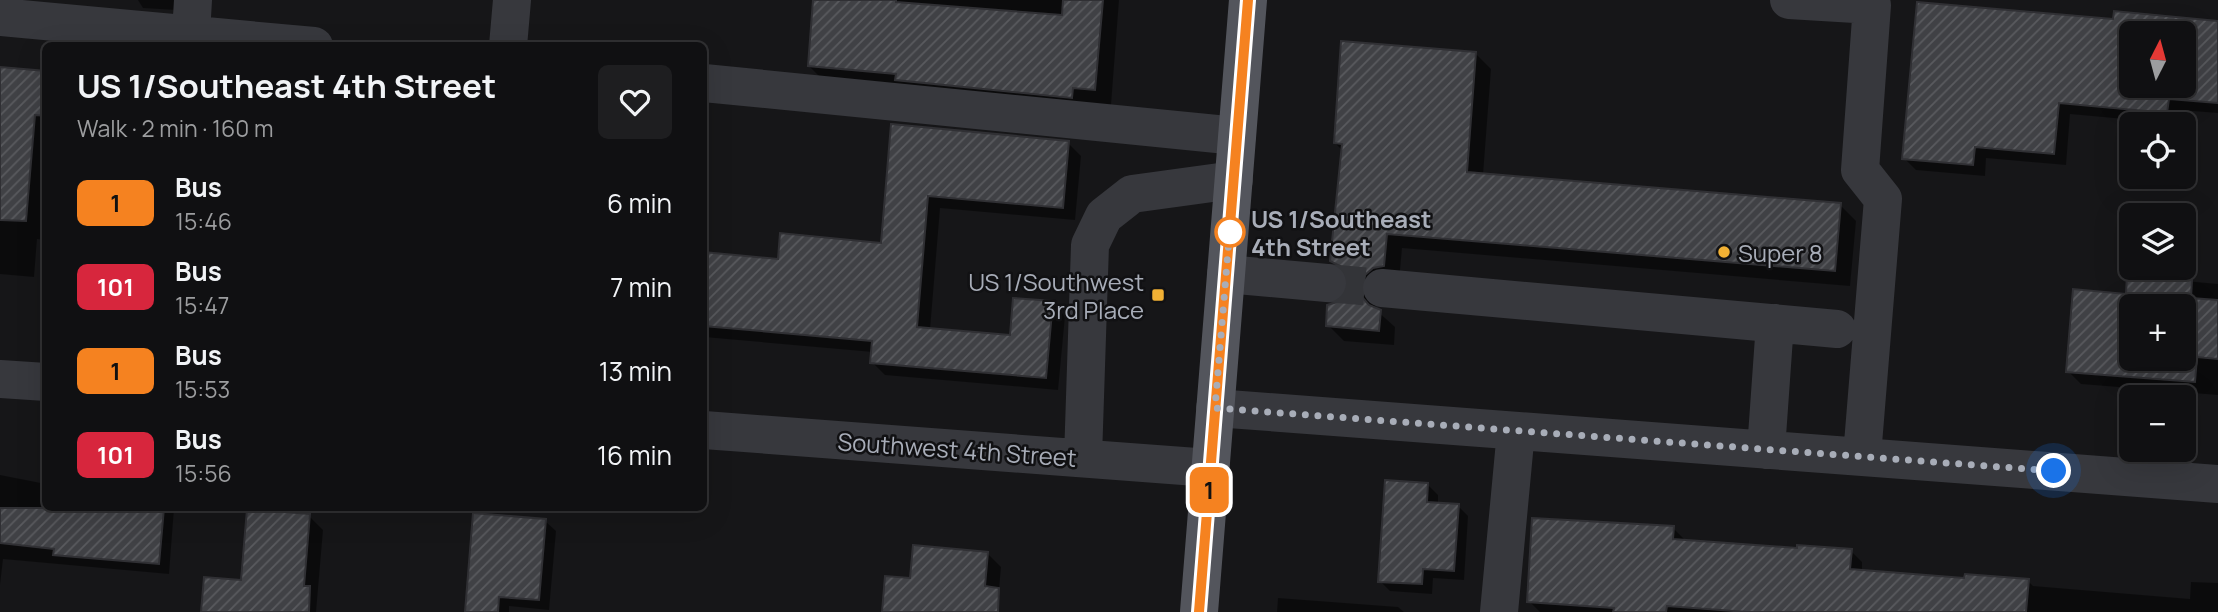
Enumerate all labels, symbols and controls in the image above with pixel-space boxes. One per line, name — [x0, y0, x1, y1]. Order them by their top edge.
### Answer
north arrow — [2119, 21, 2196, 98]
map controls — [2119, 21, 2196, 462]
text: US 1/Southeast 4th Street — [77, 63, 496, 108]
button: heart — [598, 65, 672, 139]
text: Walk · 2 min · 160 m — [77, 112, 273, 144]
button: locate — [2119, 112, 2196, 189]
text: Bus — [175, 169, 222, 205]
text: 6 min — [607, 185, 672, 221]
text: 1 — [110, 186, 121, 219]
place label: US 1/Southeast 4th Street — [1251, 202, 1432, 263]
button: layers — [2119, 203, 2196, 280]
text: 15:46 — [175, 205, 232, 237]
marker: US 1/Southeast 4th Street — [1215, 217, 1245, 247]
place label: Super 8 — [1738, 236, 1823, 269]
marker: Super 8 — [1716, 244, 1732, 260]
text: Bus — [175, 253, 222, 289]
place label: US 1/Southwest 3rd Place — [968, 265, 1144, 326]
text: 7 min — [610, 269, 672, 305]
text: 101 — [97, 270, 134, 303]
marker: US 1/Southwest 3rd Place — [1150, 287, 1166, 303]
text: 15:47 — [175, 289, 229, 321]
button: + — [2119, 294, 2196, 371]
text: Bus — [175, 337, 222, 373]
text: 13 min — [599, 353, 672, 389]
text: 1 — [110, 354, 121, 387]
text: 15:53 — [175, 373, 230, 405]
button: − — [2119, 385, 2196, 462]
text: Bus — [175, 421, 222, 457]
street label: Southwest 4th Street — [836, 424, 1078, 474]
text: 16 min — [597, 437, 672, 473]
text: 101 — [97, 438, 134, 471]
your location — [2036, 453, 2071, 488]
text: 15:56 — [175, 457, 232, 489]
line badge: 1 — [1186, 467, 1232, 513]
text: 1 — [1204, 473, 1214, 506]

